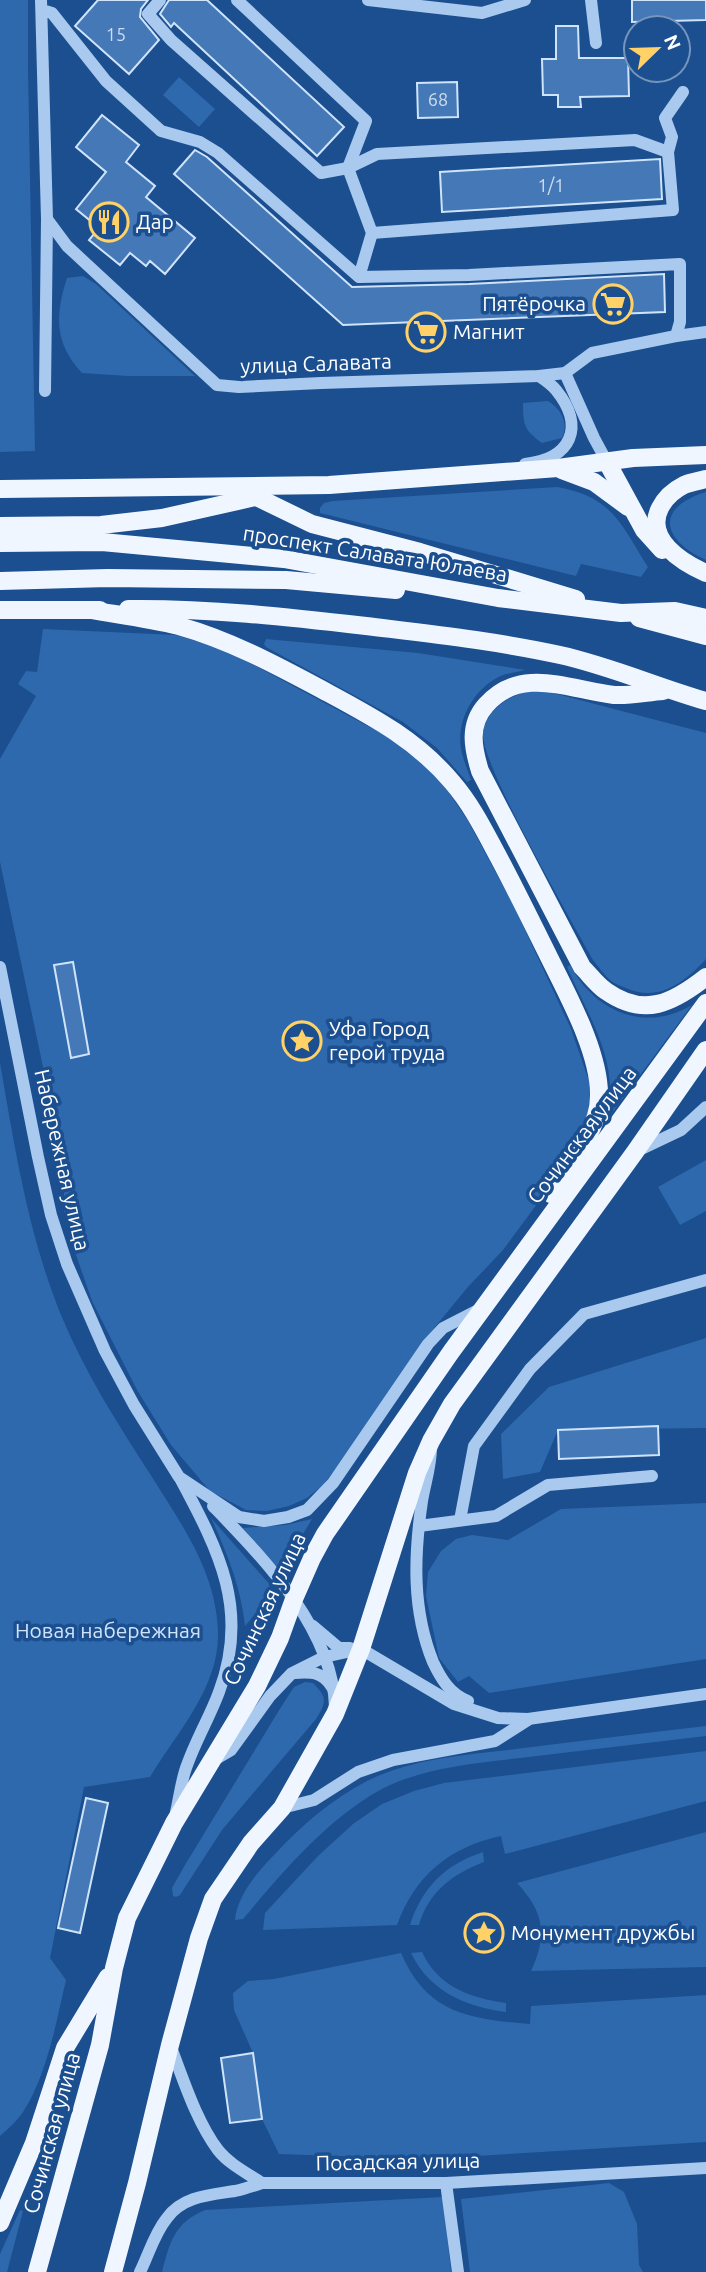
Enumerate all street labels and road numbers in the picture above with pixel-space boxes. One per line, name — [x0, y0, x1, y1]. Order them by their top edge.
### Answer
street label: улица Салавата — [240, 348, 392, 378]
street label: проспект Салавата Юлаева — [241, 520, 509, 586]
street label: Сочинская улица — [522, 1061, 641, 1208]
street label: Набережная улица — [30, 1067, 96, 1253]
street label: Сочинская улица — [218, 1528, 310, 1689]
street label: Сочинская улица — [18, 2050, 84, 2216]
street label: Посадская улица — [315, 2148, 480, 2174]

